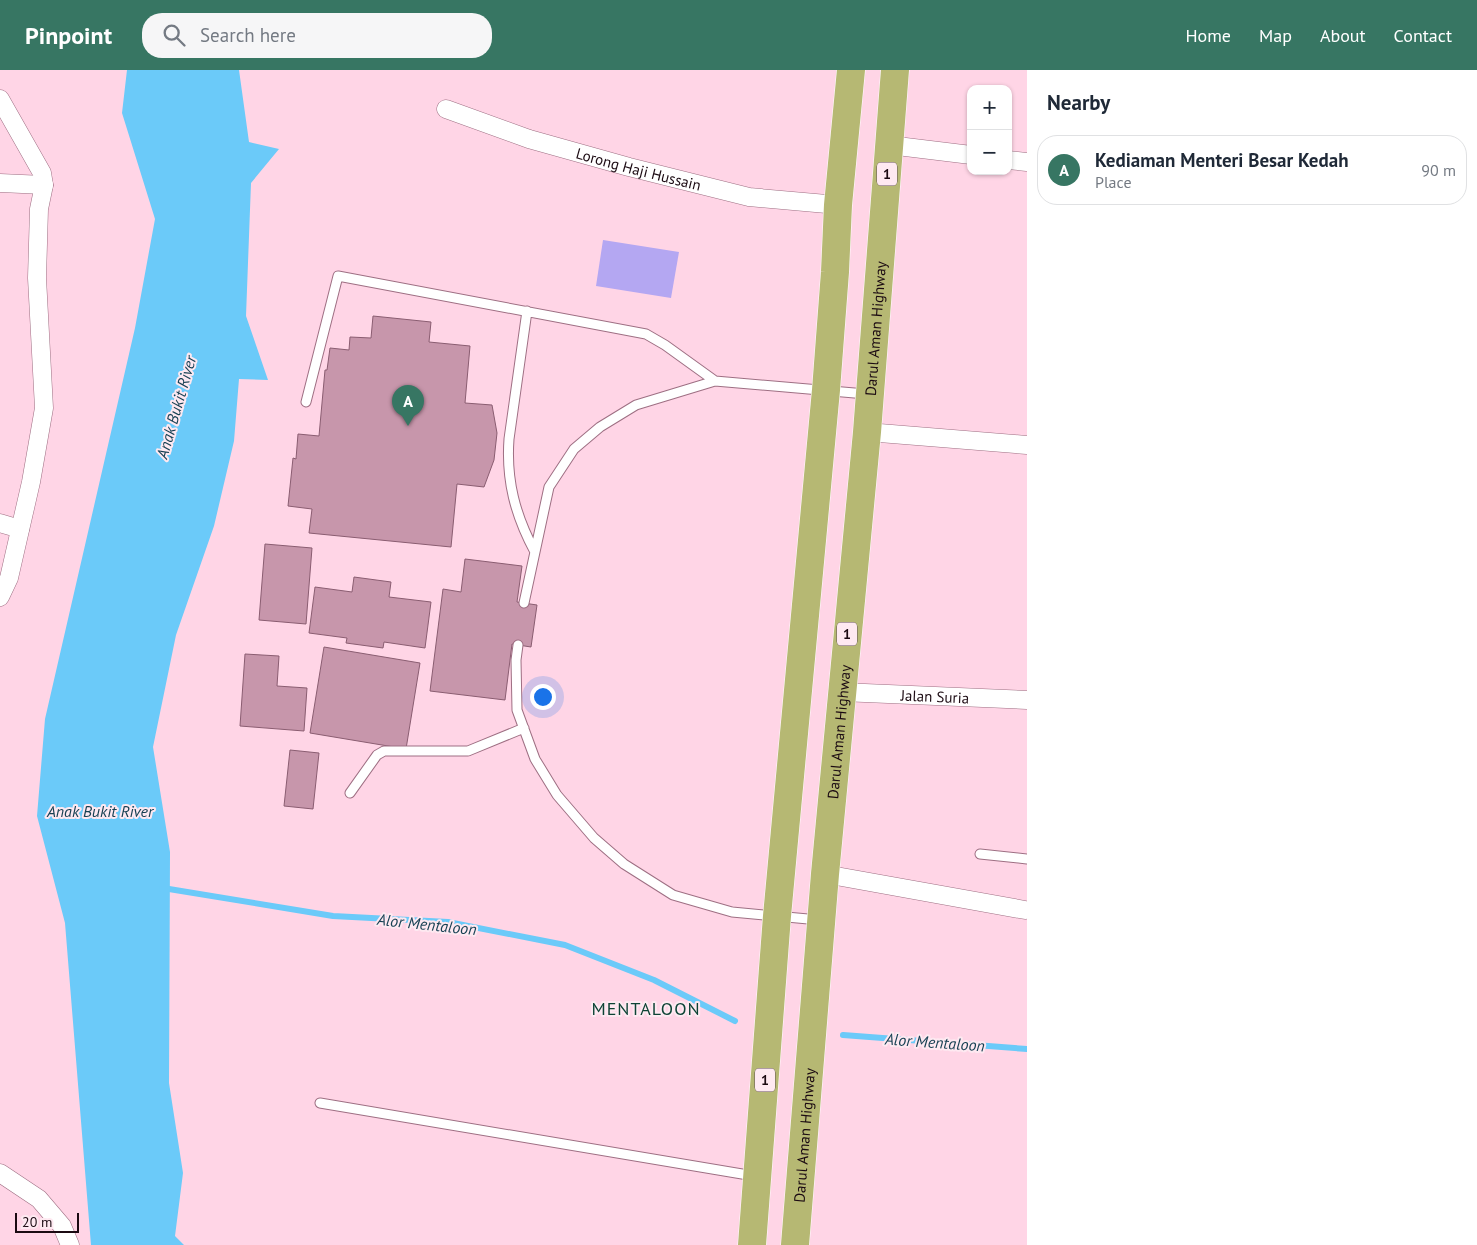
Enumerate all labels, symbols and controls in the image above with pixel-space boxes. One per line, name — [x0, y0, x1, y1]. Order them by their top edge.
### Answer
search box — [142, 13, 492, 58]
text: Pinpoint — [25, 20, 112, 51]
icon: search — [160, 21, 188, 49]
text: Search here — [200, 23, 296, 47]
text: Home — [1185, 24, 1231, 47]
text: Map — [1259, 24, 1292, 47]
text: About — [1320, 24, 1366, 47]
text: Contact — [1394, 24, 1452, 47]
map controls — [967, 85, 1012, 175]
button: + — [967, 85, 1012, 130]
text: Nearby — [1047, 89, 1110, 116]
button: − — [967, 130, 1012, 175]
street label: Lorong Haji Hussain — [574, 143, 703, 194]
text: Kediaman Menteri Besar Kedah — [1095, 148, 1349, 172]
text: A — [1059, 160, 1069, 180]
text: 90 m — [1421, 160, 1456, 180]
road number: 1 — [877, 162, 897, 186]
text: Place — [1095, 172, 1132, 192]
street label: Darul Aman Highway — [860, 261, 890, 397]
water label: Anak Bukit River — [151, 351, 201, 462]
pin: A — [392, 385, 424, 426]
road number: 1 — [837, 622, 857, 646]
street label: Darul Aman Highway — [823, 664, 854, 800]
your location — [530, 684, 556, 710]
street label: Jalan Suria — [899, 685, 970, 707]
water label: Anak Bukit River — [46, 801, 155, 821]
water label: Alor Mentaloon — [375, 909, 478, 939]
district label: MENTALOON — [591, 997, 701, 1020]
water label: Alor Mentaloon — [883, 1028, 986, 1055]
street label: Darul Aman Highway — [789, 1067, 819, 1203]
road number: 1 — [755, 1068, 775, 1092]
scale bar — [15, 1210, 79, 1233]
text: 20 m — [22, 1213, 52, 1231]

